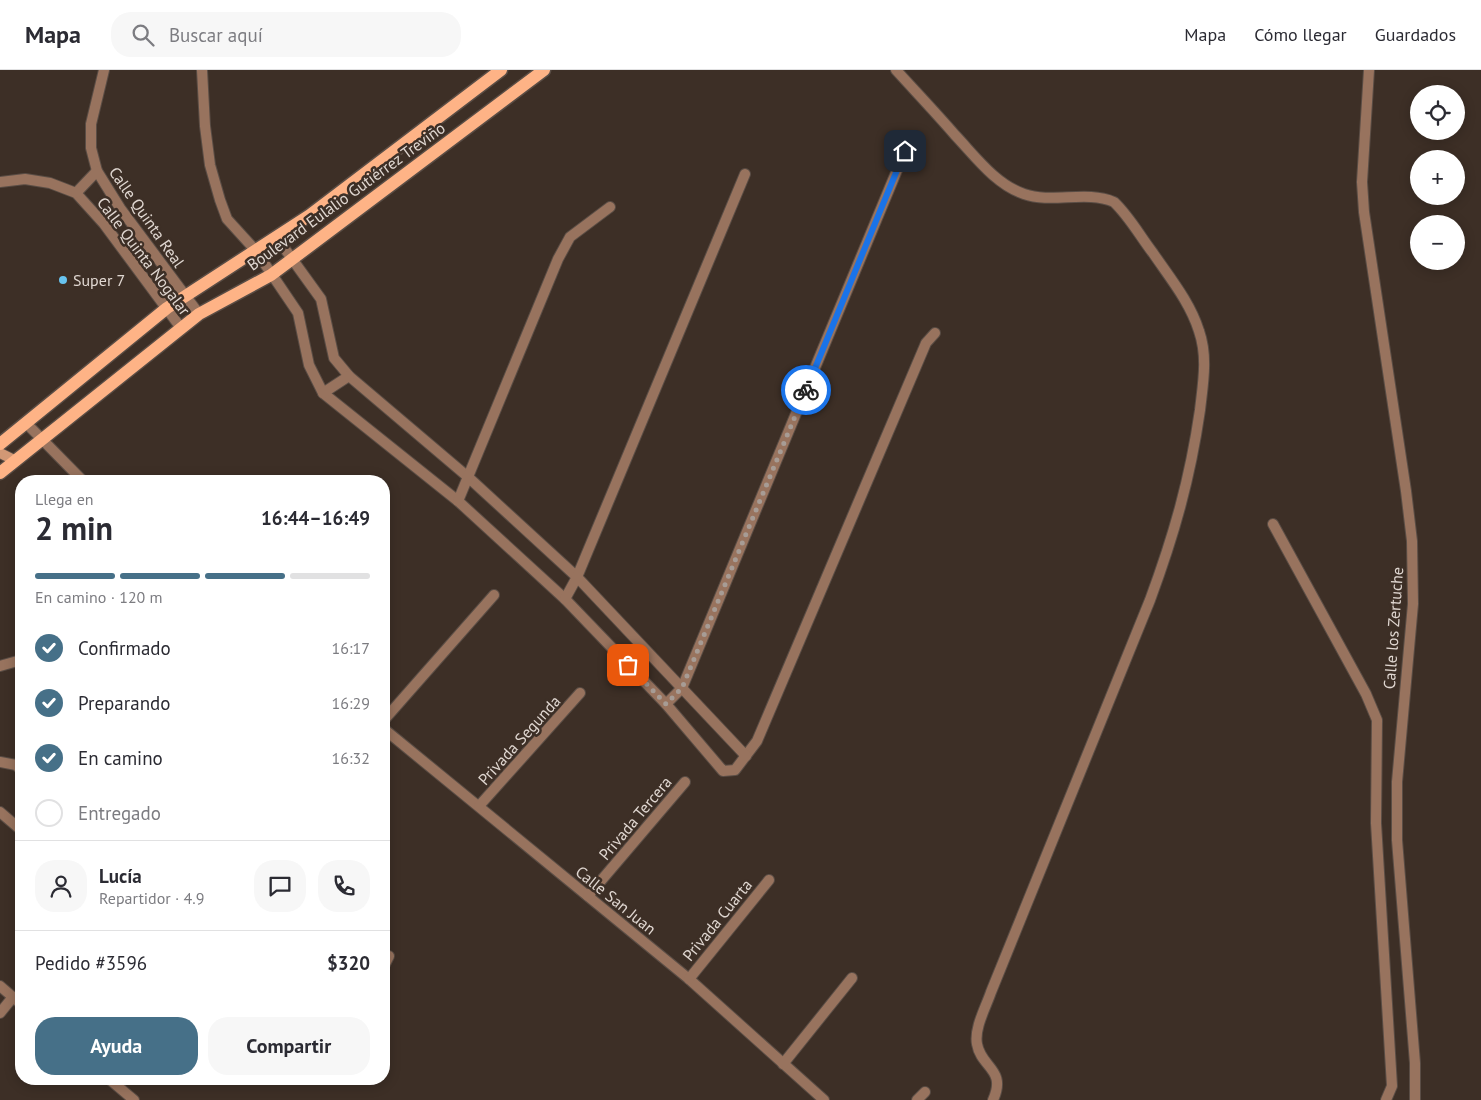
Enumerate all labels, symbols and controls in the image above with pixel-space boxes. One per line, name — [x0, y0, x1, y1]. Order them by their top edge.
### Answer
search box — [111, 12, 461, 57]
text: Mapa — [25, 19, 81, 50]
icon: search — [129, 21, 157, 49]
text: Buscar aquí — [169, 23, 263, 47]
text: Mapa — [1184, 23, 1226, 46]
text: Cómo llegar — [1254, 23, 1347, 46]
text: Guardados — [1375, 23, 1456, 46]
map controls — [1410, 85, 1465, 270]
button: locate — [1410, 85, 1465, 140]
street label: Boulevard Eulalio Gutiérrez Treviño — [243, 117, 449, 275]
pin — [884, 130, 926, 172]
icon: home — [891, 137, 919, 165]
button: + — [1410, 150, 1465, 205]
street label: Calle Quinta Real — [105, 163, 189, 271]
street label: Calle Quinta Nogalar — [93, 193, 195, 319]
button: − — [1410, 215, 1465, 270]
place label: Super 7 — [73, 270, 125, 290]
marker: Super 7 — [57, 274, 69, 286]
courier — [781, 365, 831, 415]
icon: bike — [792, 376, 820, 404]
text: Llega en — [35, 489, 94, 509]
text: 16:44–16:49 — [261, 506, 370, 530]
text: 2 min — [35, 507, 113, 549]
street label: Calle los Zertuche — [1379, 566, 1407, 690]
text: En camino · 120 m — [35, 587, 163, 607]
icon: check — [35, 634, 63, 662]
text: Confirmado — [78, 636, 171, 660]
text: 16:17 — [332, 638, 370, 658]
pin — [607, 644, 649, 686]
icon: bag — [614, 651, 642, 679]
icon: check — [35, 689, 63, 717]
text: Preparando — [78, 691, 170, 715]
street label: Privada Segunda — [474, 691, 564, 789]
text: 16:29 — [332, 693, 370, 713]
icon: check — [35, 744, 63, 772]
text: En camino — [78, 746, 163, 770]
text: 16:32 — [332, 748, 370, 768]
street label: Privada Tercera — [594, 772, 676, 864]
text: Entregado — [78, 801, 161, 825]
button: person — [35, 860, 87, 912]
button: chat — [254, 860, 306, 912]
button: phone — [318, 860, 370, 912]
street label: Calle San Juan — [572, 861, 660, 939]
text: Lucía — [99, 864, 142, 888]
street label: Privada Cuarta — [678, 875, 756, 965]
text: Repartidor · 4.9 — [99, 888, 204, 908]
text: Pedido #3596 — [35, 951, 147, 975]
text: $320 — [327, 951, 370, 975]
button: Ayuda — [35, 1017, 198, 1075]
button: Compartir — [208, 1017, 370, 1075]

